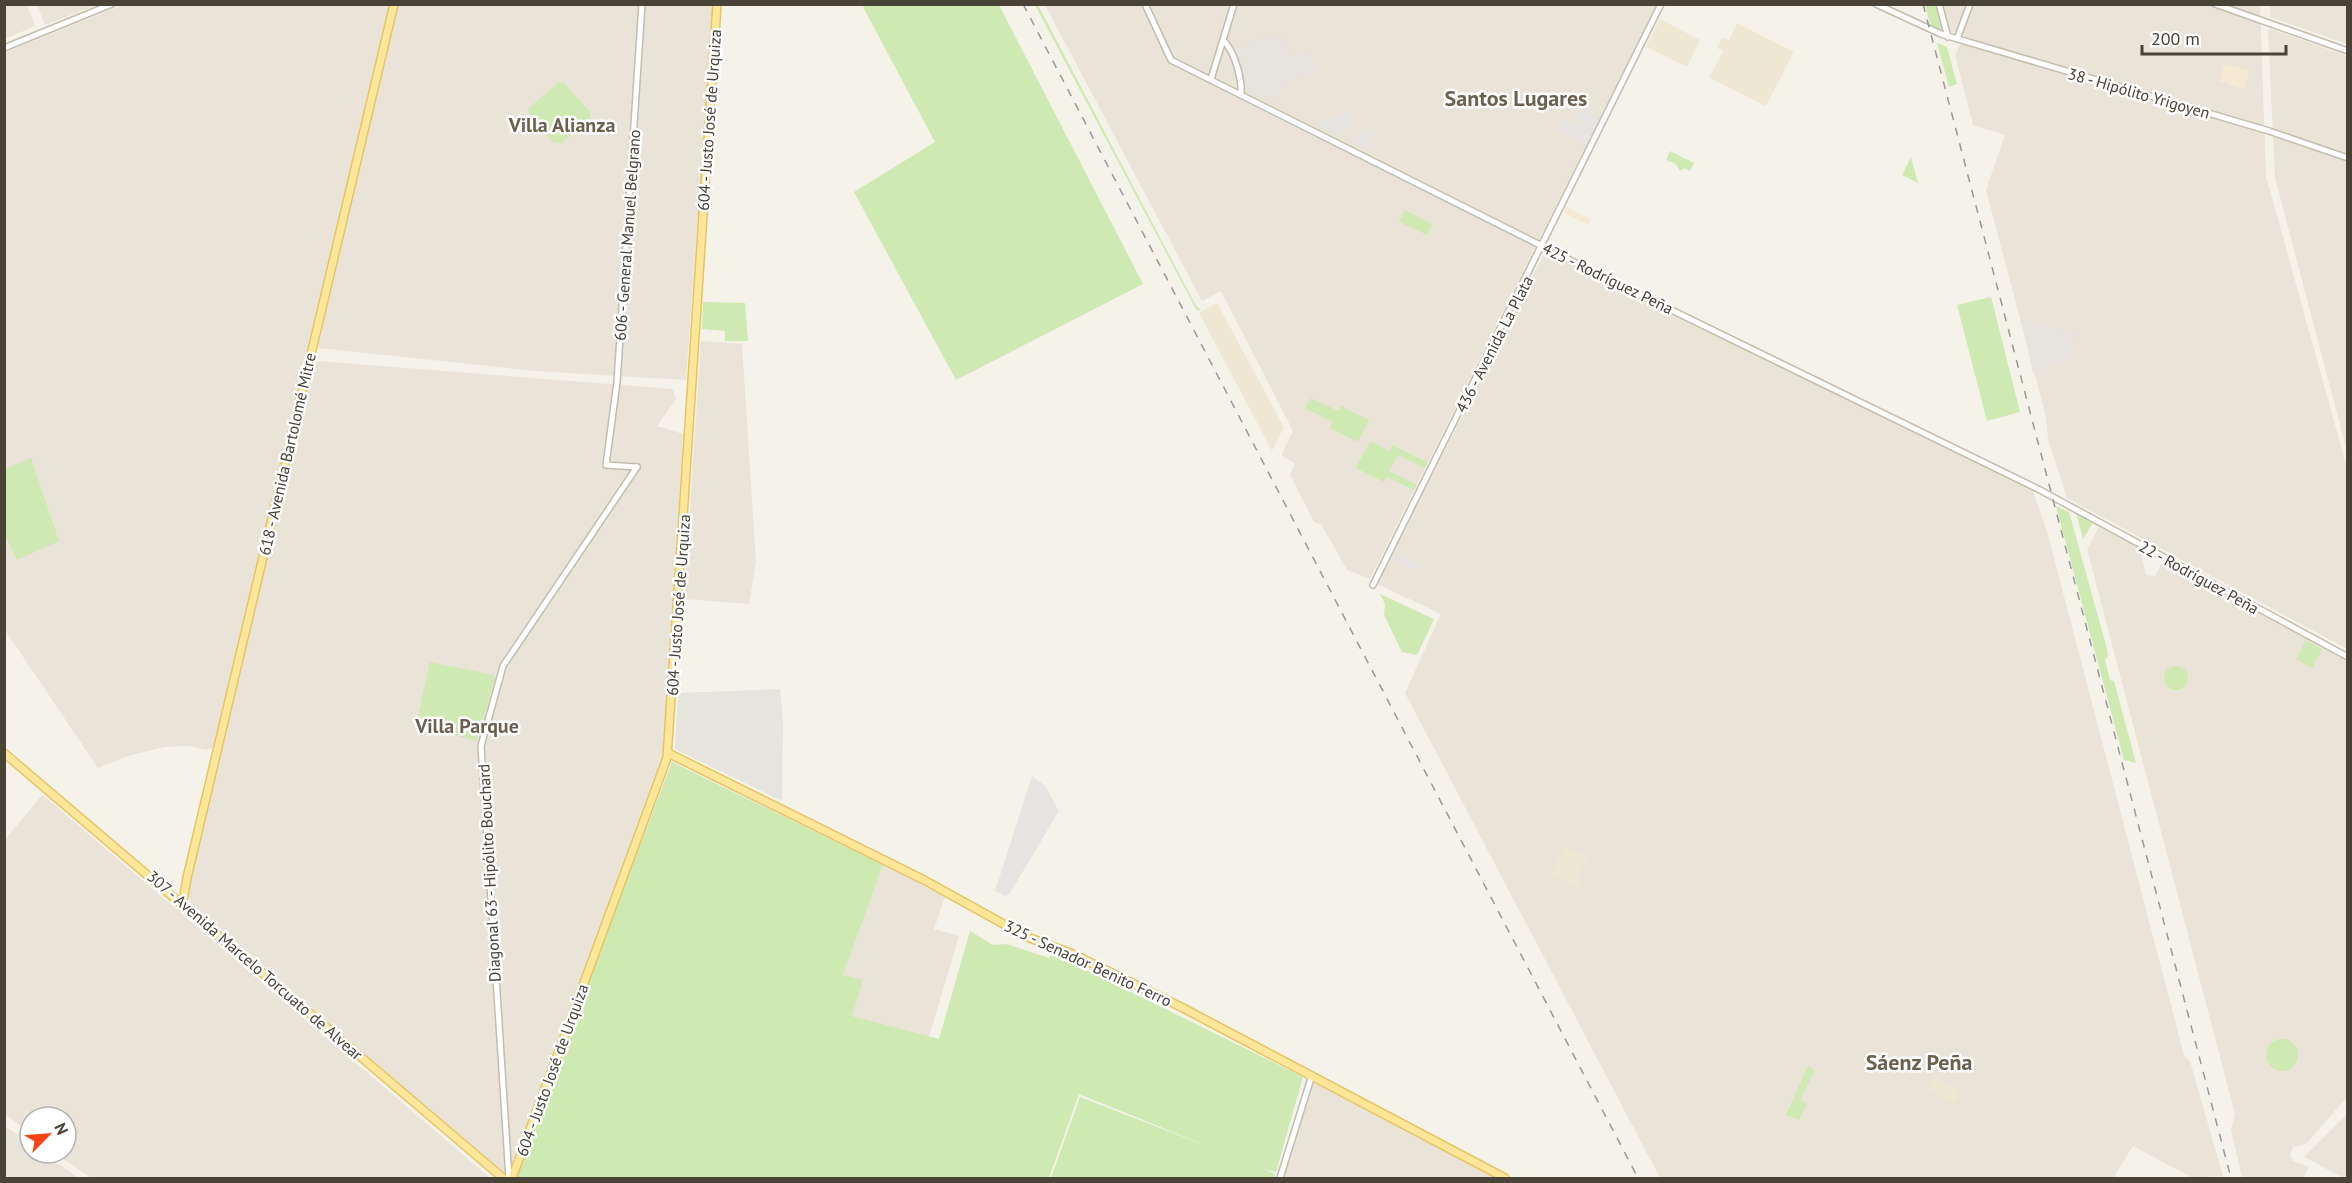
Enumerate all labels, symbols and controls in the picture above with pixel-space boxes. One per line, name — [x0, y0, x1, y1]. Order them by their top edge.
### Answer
scale bar — [2142, 18, 2286, 56]
text: 200 m — [2151, 27, 2200, 50]
street label: 604 - Justo José de Urquiza — [693, 29, 725, 211]
street label: 38 - Hipólito Yrigoyen — [2066, 63, 2212, 123]
district label: Santos Lugares — [1445, 84, 1587, 112]
district label: Villa Alianza — [508, 112, 615, 138]
street label: 606 - General Manuel Belgrano — [610, 129, 644, 341]
street label: 425 - Rodríguez Peña — [1539, 238, 1677, 318]
street label: 436 - Avenida La Plata — [1451, 272, 1537, 416]
street label: 618 - Avenida Bartolomé Mitre — [254, 351, 320, 557]
street label: 604 - Justo José de Urquiza — [662, 514, 694, 696]
street label: 22 - Rodríguez Peña — [2135, 536, 2263, 618]
district label: Villa Parque — [414, 713, 519, 739]
street label: Diagonal 63 - Hipólito Bouchard — [473, 763, 505, 983]
street label: 307 - Avenida Marcelo Torcuato de Alvear — [143, 866, 367, 1064]
street label: 325 - Senador Benito Ferro — [1001, 915, 1175, 1011]
street label: 604 - Justo José de Urquiza — [512, 981, 592, 1159]
district label: Sáenz Peña — [1866, 1048, 1972, 1076]
north arrow — [18, 1105, 78, 1165]
text: N — [50, 1120, 73, 1138]

